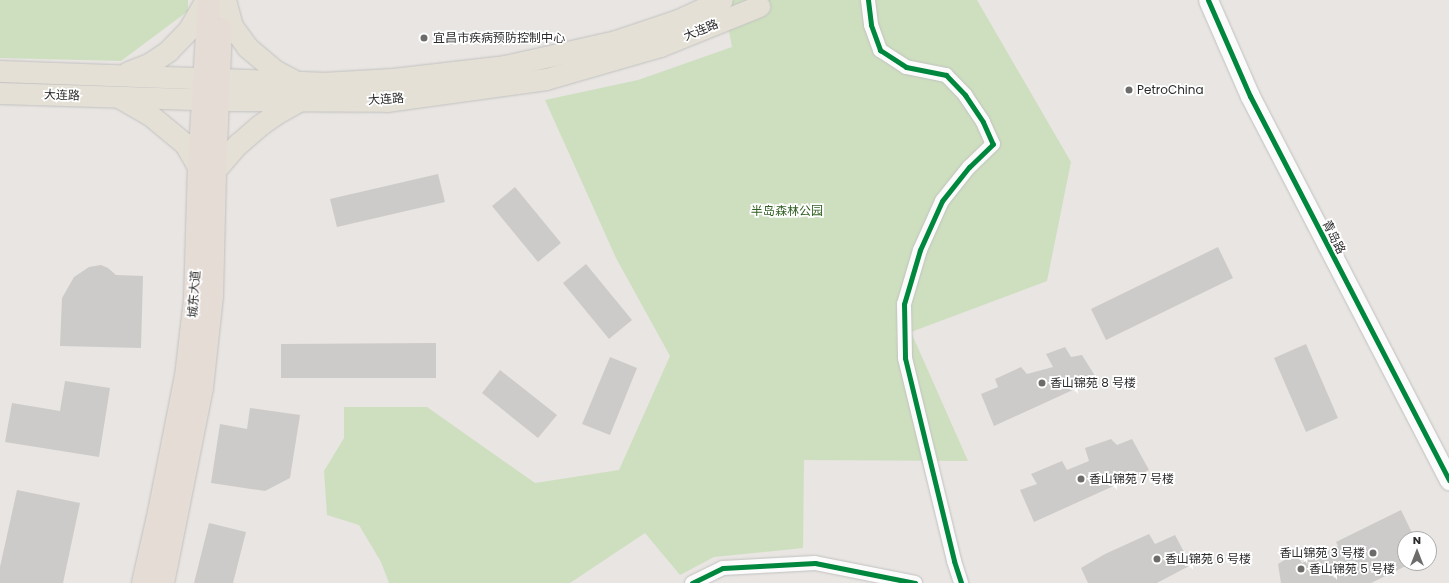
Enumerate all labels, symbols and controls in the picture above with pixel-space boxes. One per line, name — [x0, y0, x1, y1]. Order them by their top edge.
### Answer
street label: 大连路 — [682, 17, 720, 43]
place label: 宜昌市疾病预防控制中心 — [433, 31, 565, 45]
marker: 宜昌市疾病预防控制中心 — [418, 32, 430, 44]
place label: PetroChina — [1137, 83, 1204, 97]
marker: PetroChina — [1124, 85, 1134, 95]
street label: 大连路 — [44, 87, 80, 103]
street label: 大连路 — [368, 91, 404, 107]
park label: 半岛森林公园 — [751, 204, 823, 218]
street label: 青岛路 — [1319, 218, 1349, 256]
street label: 城东大道 — [185, 270, 203, 318]
place label: 香山锦苑 8 号楼 — [1050, 376, 1136, 390]
marker: 香山锦苑 8 号楼 — [1037, 378, 1047, 388]
place label: 香山锦苑 7 号楼 — [1089, 472, 1174, 486]
marker: 香山锦苑 7 号楼 — [1076, 474, 1086, 484]
north arrow — [1397, 531, 1437, 571]
text: N — [1413, 532, 1421, 548]
place label: 香山锦苑 3 号楼 — [1280, 546, 1365, 560]
marker: 香山锦苑 3 号楼 — [1368, 548, 1378, 558]
place label: 香山锦苑 6 号楼 — [1165, 552, 1251, 566]
marker: 香山锦苑 6 号楼 — [1152, 554, 1162, 564]
place label: 香山锦苑 5 号楼 — [1309, 562, 1395, 576]
marker: 香山锦苑 5 号楼 — [1296, 564, 1306, 574]

